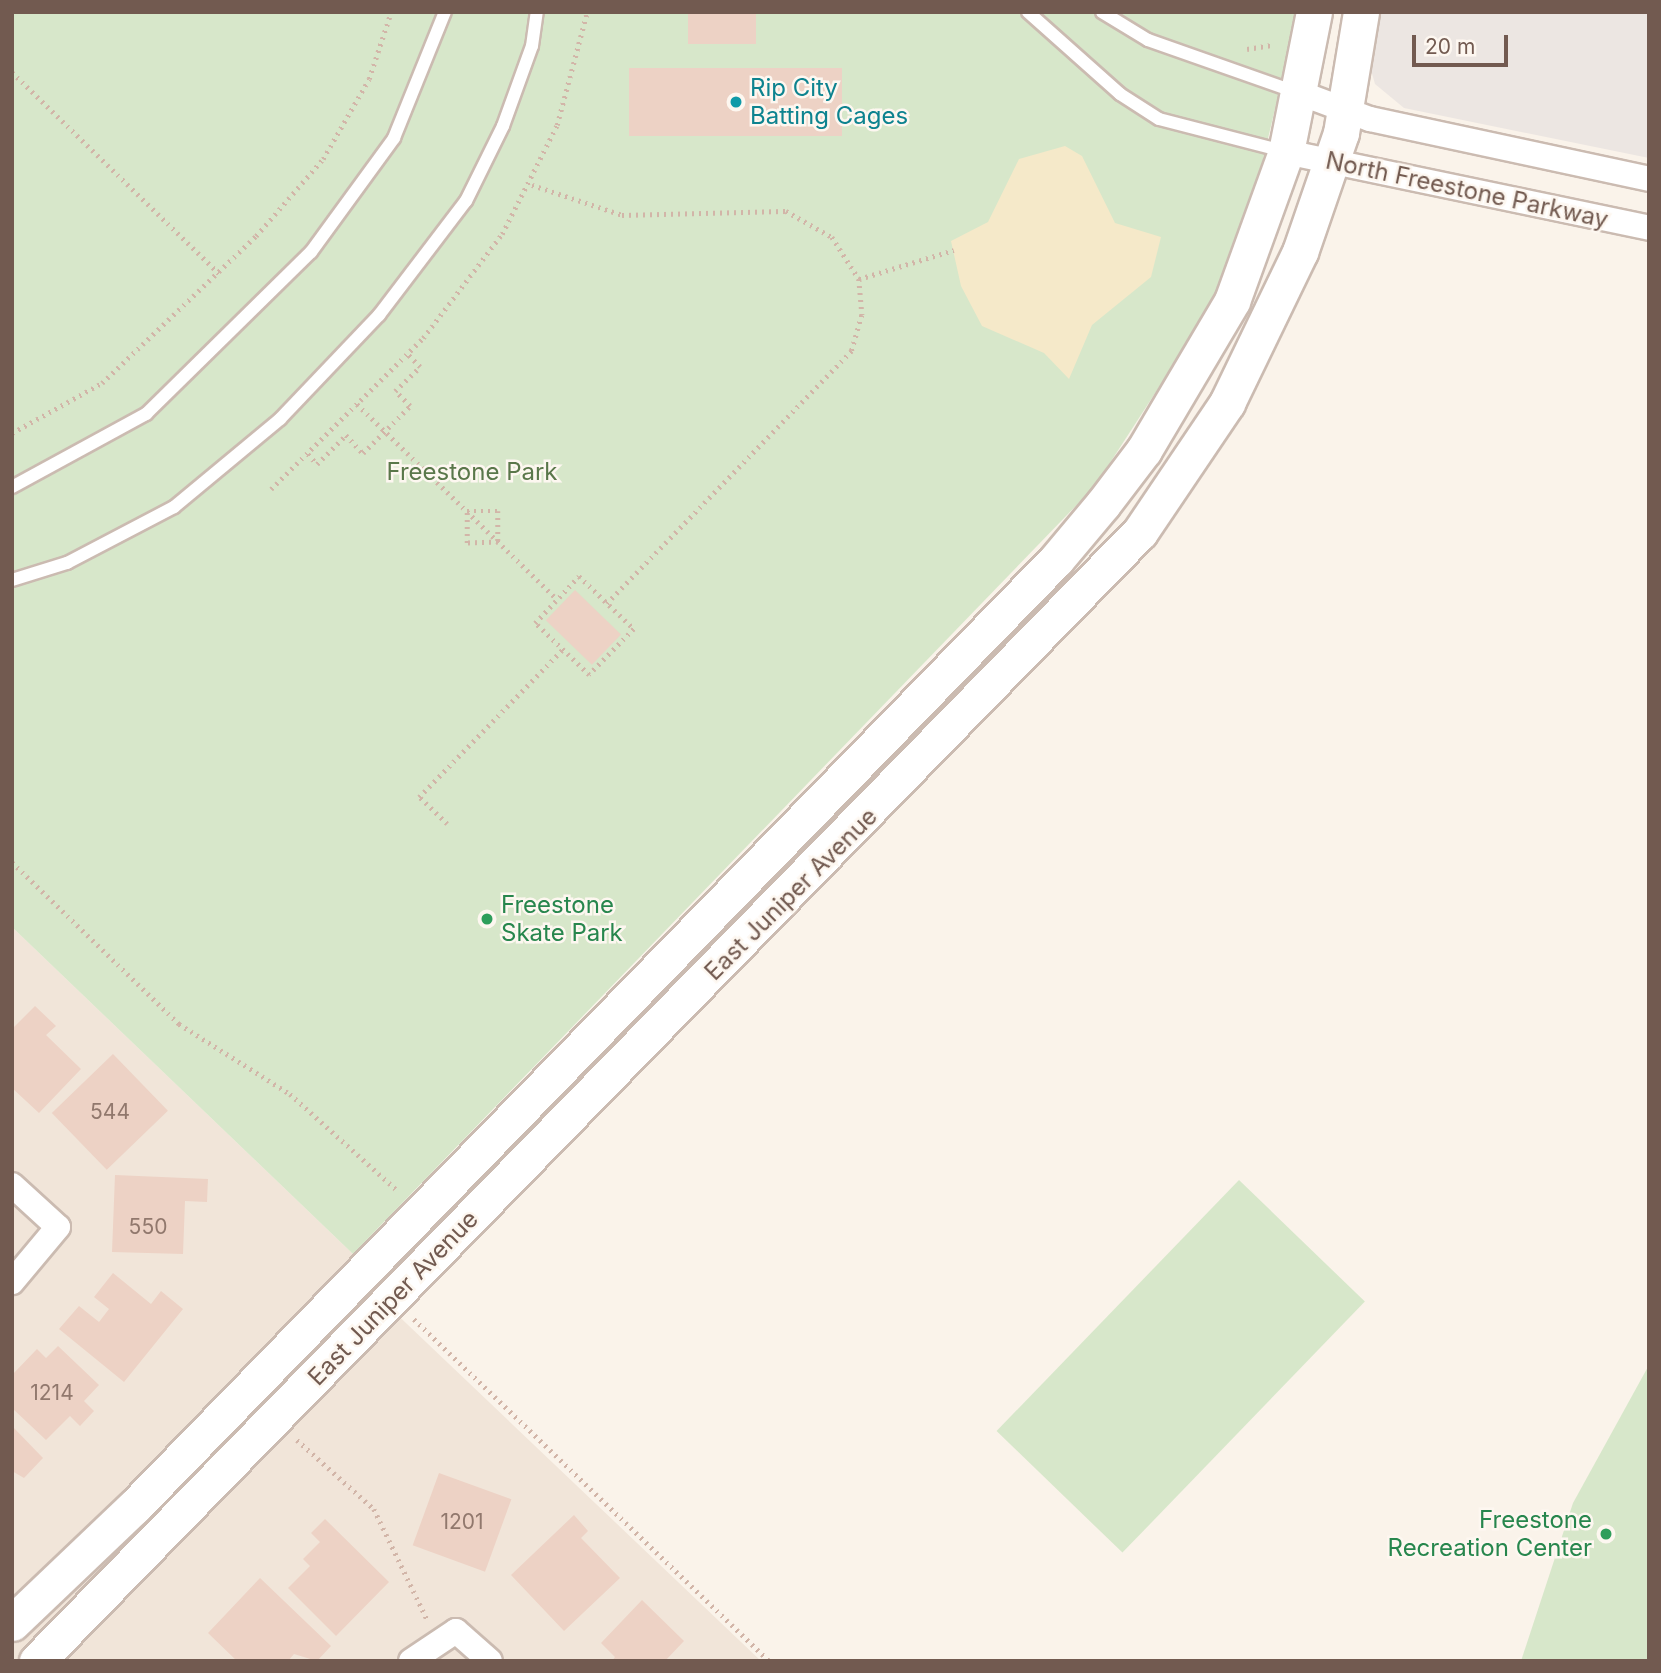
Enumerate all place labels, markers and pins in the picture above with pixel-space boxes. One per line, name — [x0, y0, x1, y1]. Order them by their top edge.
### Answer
place label: Rip City Batting Cages — [750, 74, 908, 130]
marker: Rip City Batting Cages — [728, 94, 744, 110]
place label: Freestone Skate Park — [501, 891, 623, 947]
marker: Freestone Skate Park — [479, 911, 495, 927]
place label: Freestone Recreation Center — [1388, 1506, 1592, 1562]
marker: Freestone Recreation Center — [1598, 1526, 1614, 1542]

